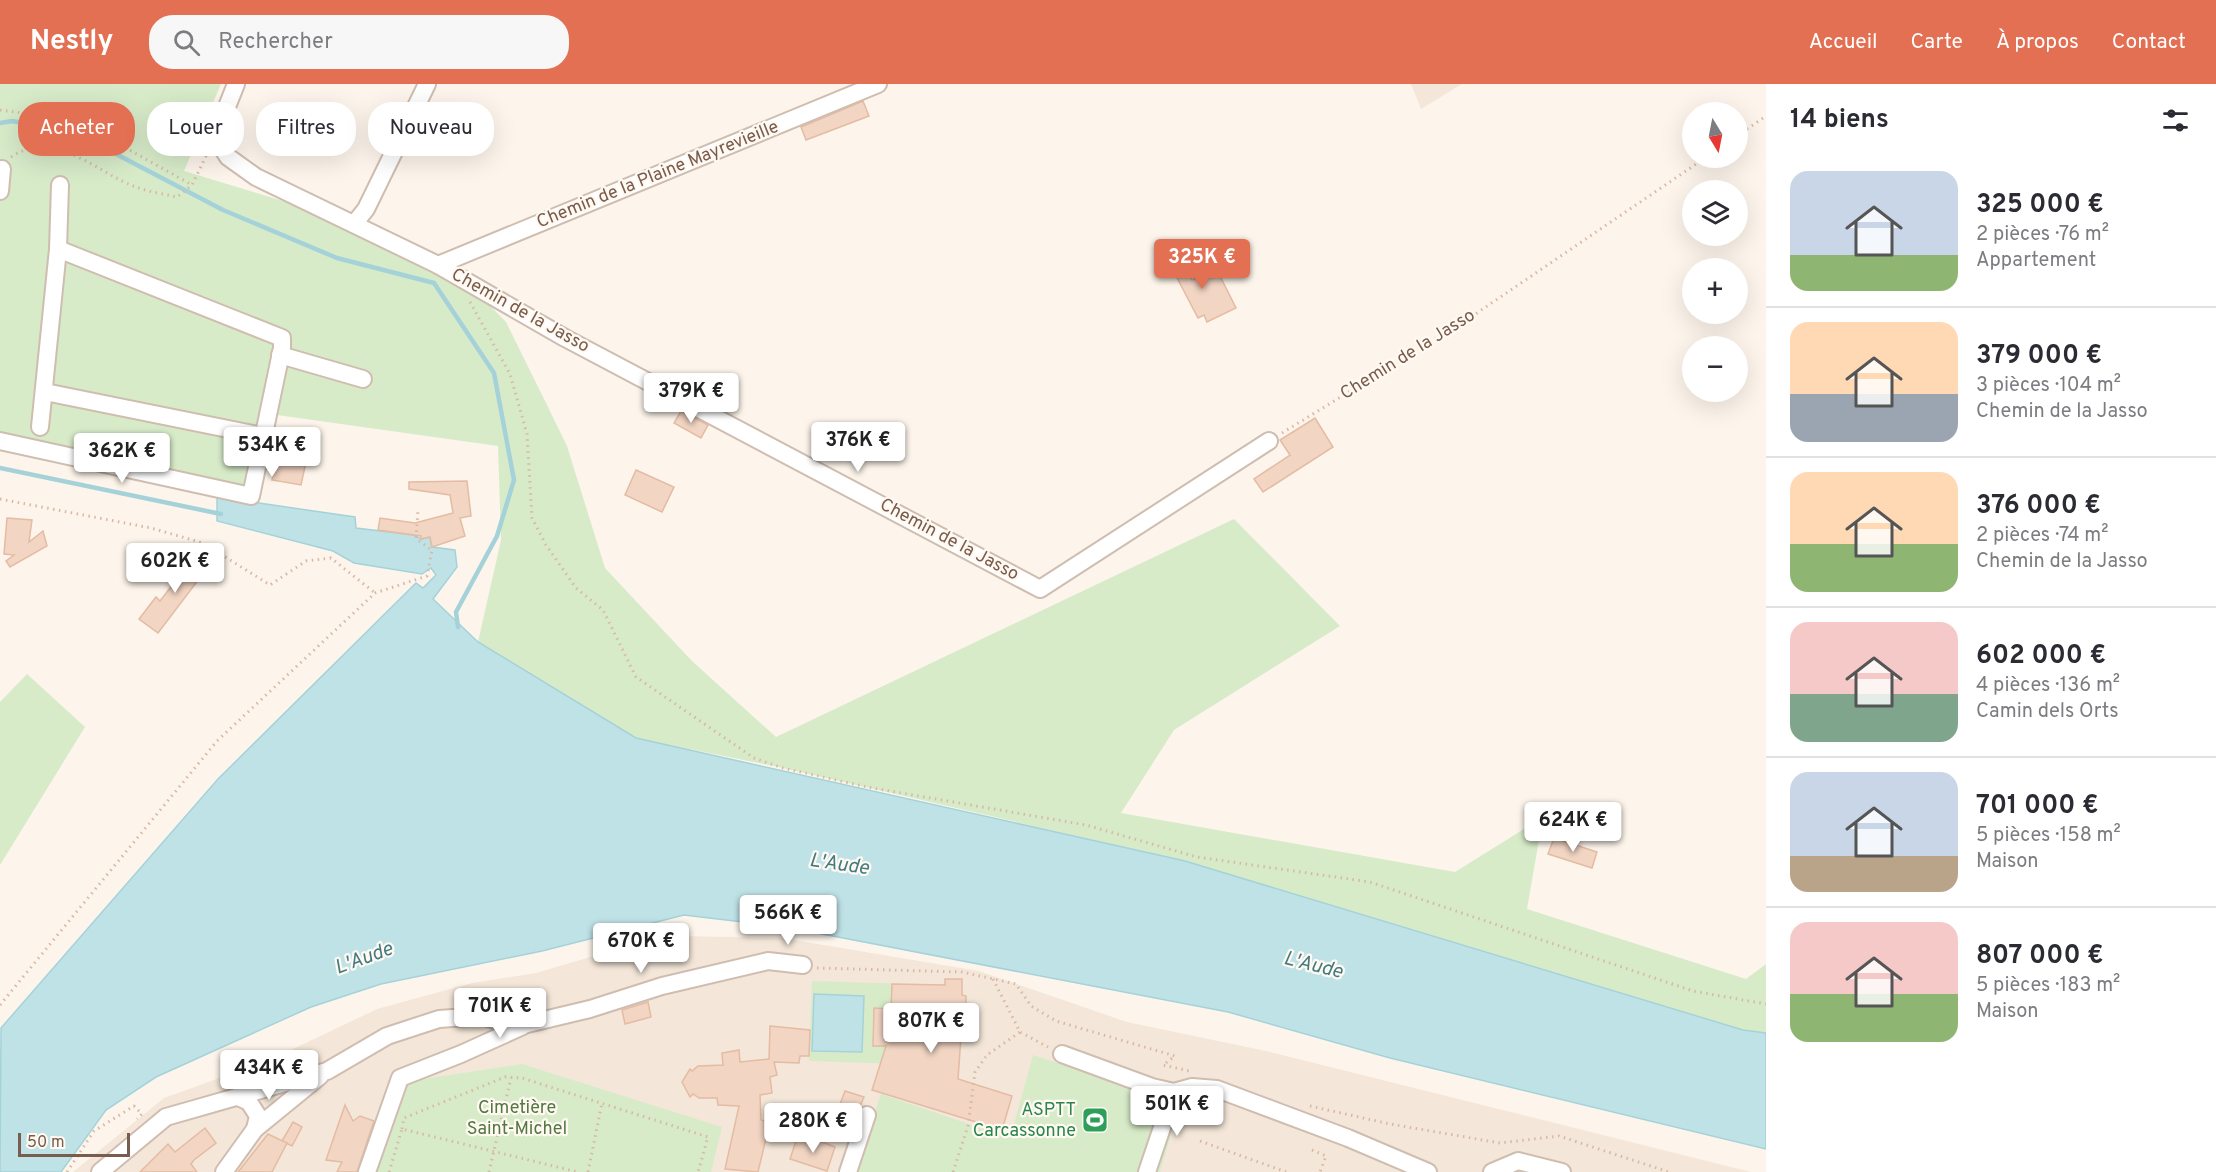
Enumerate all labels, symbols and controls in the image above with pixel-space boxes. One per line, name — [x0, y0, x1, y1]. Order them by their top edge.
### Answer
search box — [149, 15, 569, 69]
text: Nestly — [30, 24, 113, 60]
icon: search — [170, 26, 203, 59]
text: Rechercher — [218, 29, 333, 56]
text: Accueil — [1809, 29, 1878, 56]
text: Carte — [1911, 29, 1963, 56]
text: À propos — [1996, 29, 2079, 56]
text: Contact — [2112, 29, 2186, 56]
chip: Acheter — [18, 102, 135, 156]
chip: Louer — [147, 102, 244, 156]
chip: Filtres — [256, 102, 356, 156]
chip: Nouveau — [368, 102, 494, 156]
north arrow — [1682, 102, 1748, 168]
map controls — [1682, 102, 1748, 402]
text: 14 biens — [1790, 104, 1889, 137]
icon: filters — [2159, 104, 2192, 137]
street label: Chemin de la Plaine Mayrevieille — [534, 116, 782, 234]
button: layers — [1682, 180, 1748, 246]
text: 325 000 € — [1976, 189, 2104, 222]
icon: home — [1838, 195, 1910, 267]
text: 2 pièces · 76 m² — [1976, 222, 2109, 248]
pin: 325K € — [1153, 239, 1251, 290]
text: 325K € — [1168, 245, 1236, 271]
text: Appartement — [1976, 248, 2096, 274]
button: + — [1682, 258, 1748, 324]
street label: Chemin de la Jasso — [447, 263, 593, 359]
street label: Chemin de la Jasso — [1336, 304, 1480, 406]
button: − — [1682, 336, 1748, 402]
text: 379 000 € — [1976, 340, 2102, 373]
icon: home — [1838, 346, 1910, 418]
pin: 379K € — [642, 373, 740, 424]
text: 3 pièces · 104 m² — [1976, 373, 2121, 399]
text: 379K € — [658, 379, 724, 405]
text: Chemin de la Jasso — [1976, 399, 2148, 425]
pin: 376K € — [809, 422, 907, 473]
pin: 534K € — [223, 427, 321, 478]
text: 376K € — [825, 428, 891, 454]
pin: 362K € — [73, 433, 171, 484]
text: 534K € — [238, 433, 306, 459]
text: 362K € — [88, 439, 156, 465]
text: 376 000 € — [1976, 490, 2101, 523]
street label: Chemin de la Jasso — [875, 494, 1023, 586]
icon: home — [1838, 496, 1910, 568]
text: 2 pièces · 74 m² — [1976, 523, 2109, 549]
pin: 602K € — [126, 543, 224, 594]
text: 602K € — [140, 549, 210, 575]
text: Chemin de la Jasso — [1976, 549, 2148, 575]
text: 602 000 € — [1976, 640, 2106, 673]
icon: home — [1838, 646, 1910, 718]
text: 4 pièces · 136 m² — [1976, 673, 2120, 699]
text: Camin dels Orts — [1976, 699, 2119, 725]
text: 701 000 € — [1976, 790, 2098, 823]
icon: home — [1838, 796, 1910, 868]
pin: 624K € — [1524, 802, 1622, 853]
text: 624K € — [1538, 808, 1608, 834]
text: 5 pièces · 158 m² — [1976, 823, 2121, 849]
water label: L'Aude — [808, 848, 871, 882]
text: Maison — [1976, 849, 2039, 875]
pin: 566K € — [739, 895, 837, 946]
text: 566K € — [754, 901, 822, 927]
pin: 670K € — [592, 923, 690, 974]
text: 670K € — [607, 929, 675, 955]
water label: L'Aude — [331, 936, 397, 981]
text: 807 000 € — [1976, 940, 2104, 973]
water label: L'Aude — [1281, 946, 1346, 986]
icon: home — [1838, 946, 1910, 1018]
text: 5 pièces · 183 m² — [1976, 973, 2120, 999]
pin: 701K € — [451, 988, 549, 1039]
text: 701K € — [468, 994, 532, 1020]
text: Maison — [1976, 999, 2039, 1025]
pin: 807K € — [882, 1003, 980, 1054]
text: 807K € — [897, 1009, 965, 1035]
pin: 434K € — [220, 1050, 318, 1101]
text: 434K € — [234, 1056, 304, 1082]
pin: 501K € — [1128, 1086, 1226, 1137]
text: 501K € — [1144, 1092, 1210, 1118]
park label: Cimetière Saint-Michel — [467, 1097, 567, 1141]
place label: ASPTT Carcassonne — [973, 1099, 1076, 1143]
pin: 280K € — [764, 1103, 862, 1154]
sports icon: ASPTT Carcassonne — [1080, 1105, 1110, 1135]
text: 280K € — [778, 1109, 848, 1135]
scale bar — [18, 1130, 130, 1158]
text: 50 m — [27, 1133, 65, 1153]

